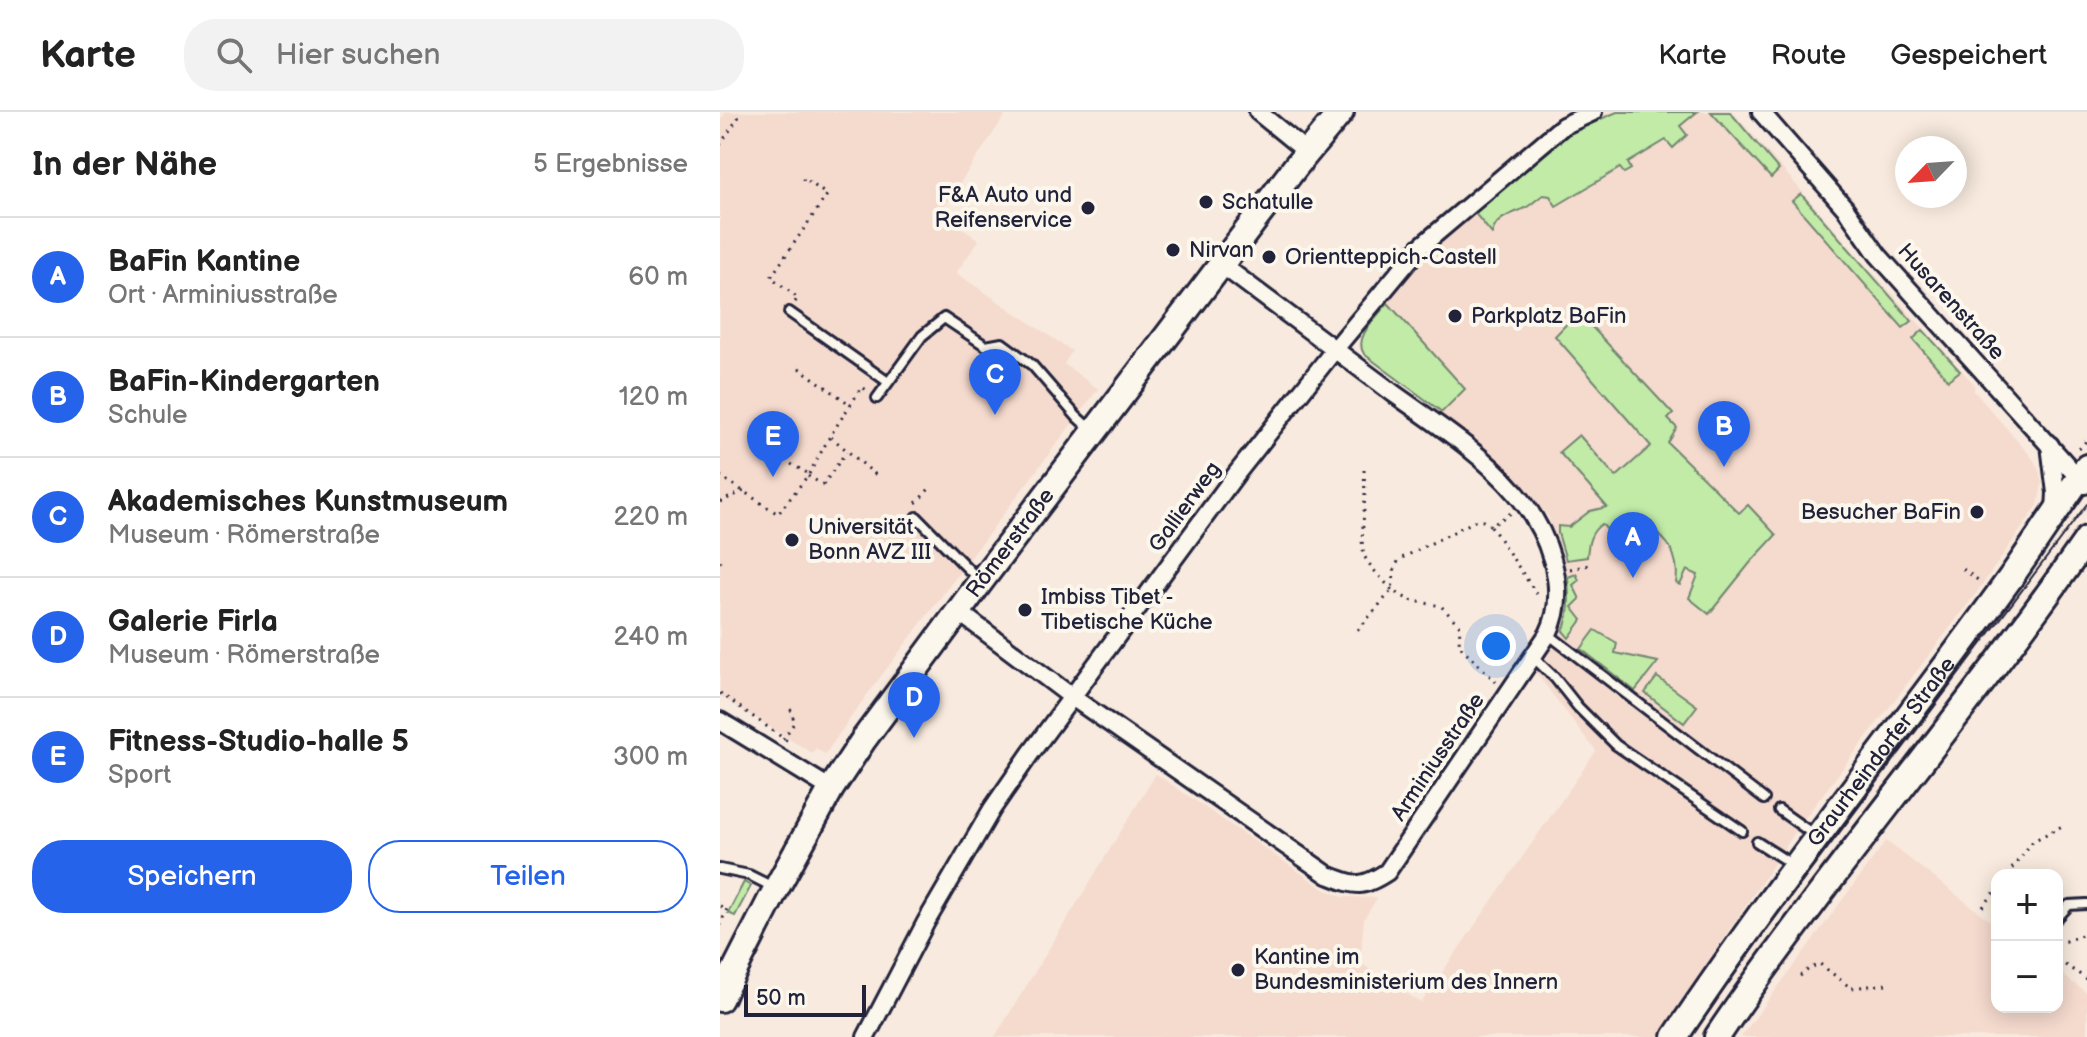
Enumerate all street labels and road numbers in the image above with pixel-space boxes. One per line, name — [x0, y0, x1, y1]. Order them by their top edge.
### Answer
street label: Husarenstraße — [1892, 238, 2010, 366]
street label: Gallierweg — [1143, 456, 1227, 558]
street label: Römerstraße — [960, 483, 1060, 603]
street label: Graurheindorfer Straße — [1801, 652, 1961, 852]
street label: Arminiusstraße — [1385, 688, 1491, 826]

